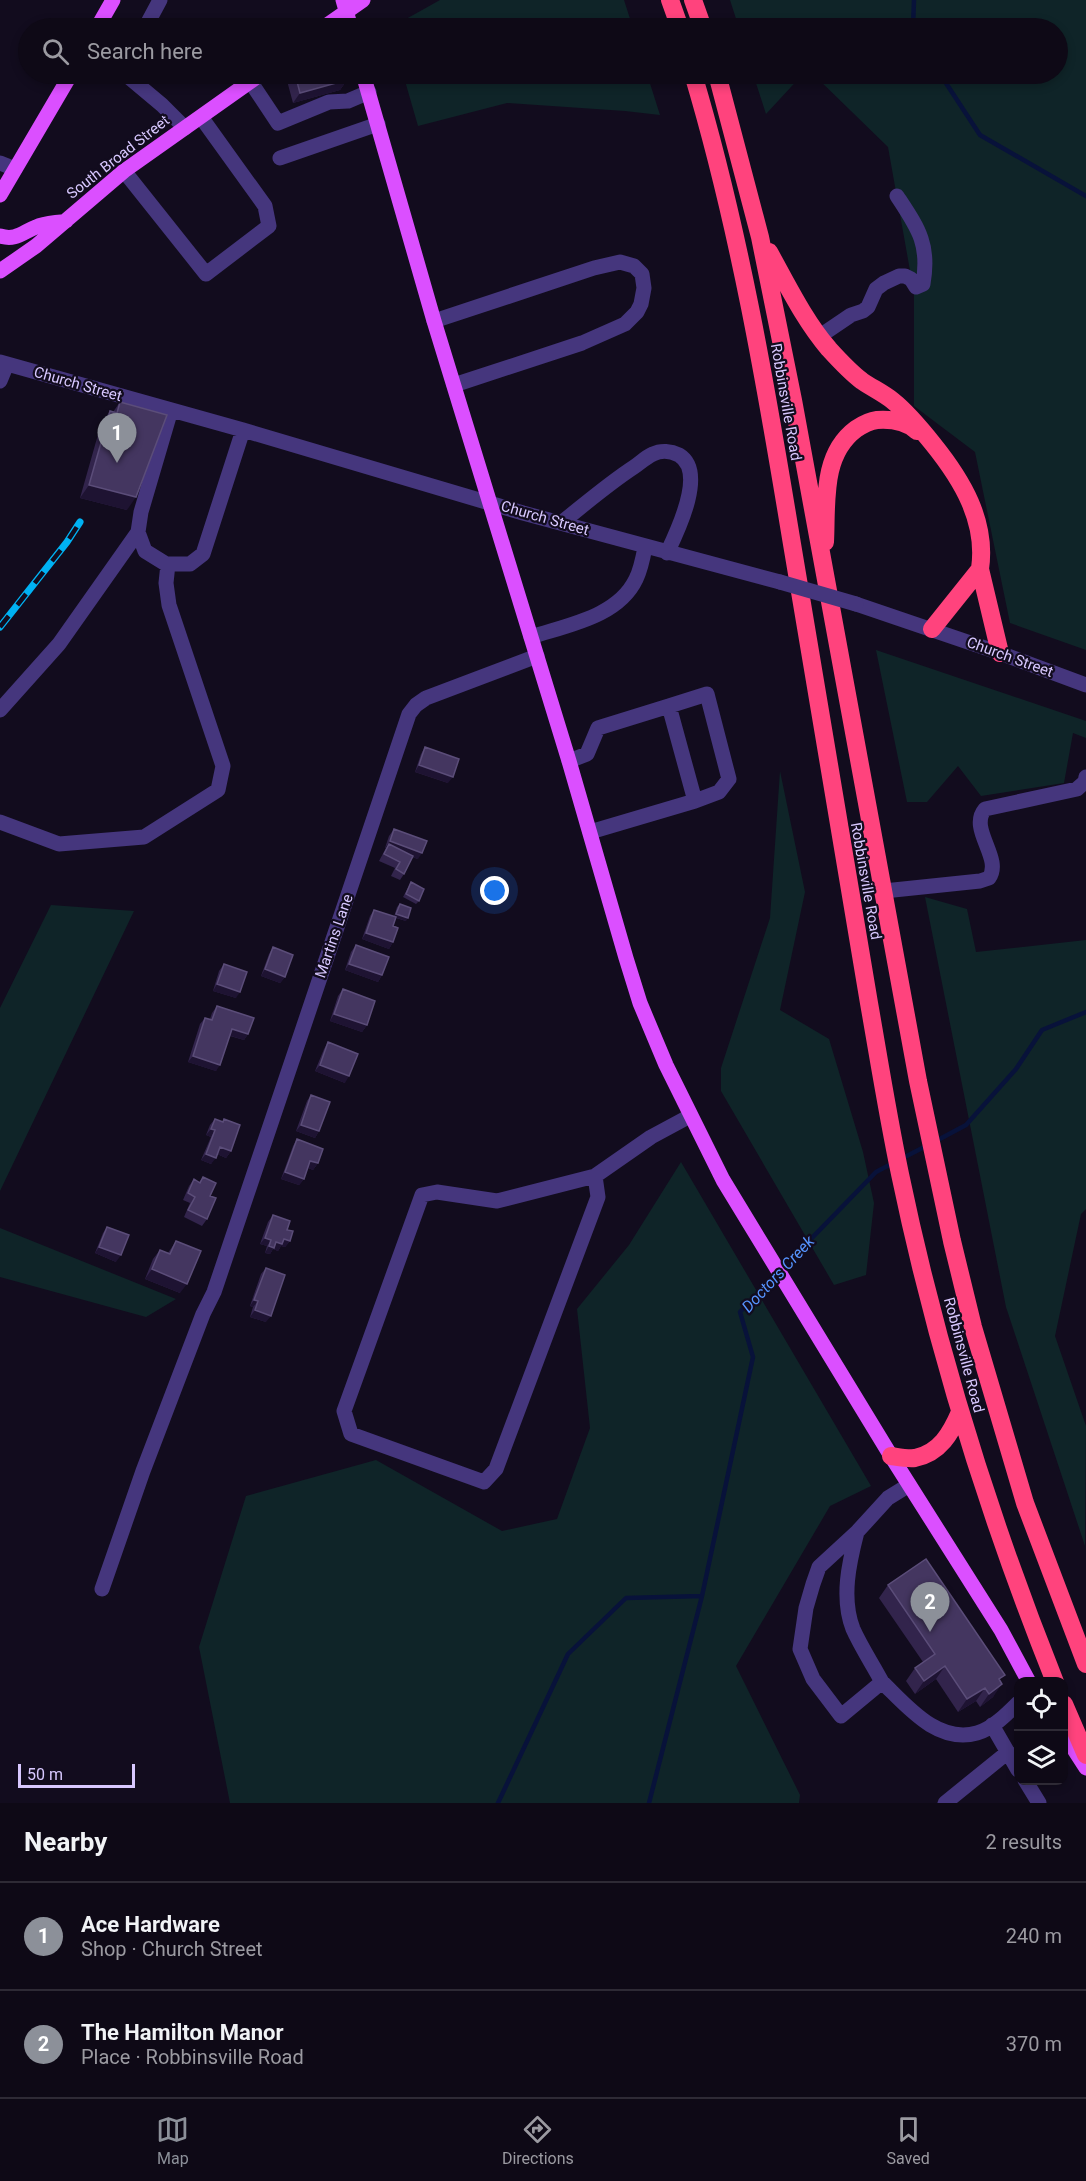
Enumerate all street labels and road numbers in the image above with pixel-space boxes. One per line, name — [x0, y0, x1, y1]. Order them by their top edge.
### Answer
street label: South Broad Street — [63, 111, 173, 203]
street label: Robbinsville Road — [767, 342, 805, 462]
street label: Church Street — [32, 363, 124, 405]
street label: Church Street — [499, 497, 591, 539]
street label: Church Street — [964, 633, 1056, 681]
street label: Robbinsville Road — [847, 821, 885, 941]
street label: Martins Lane — [311, 892, 357, 980]
street label: Robbinsville Road — [940, 1295, 988, 1415]

